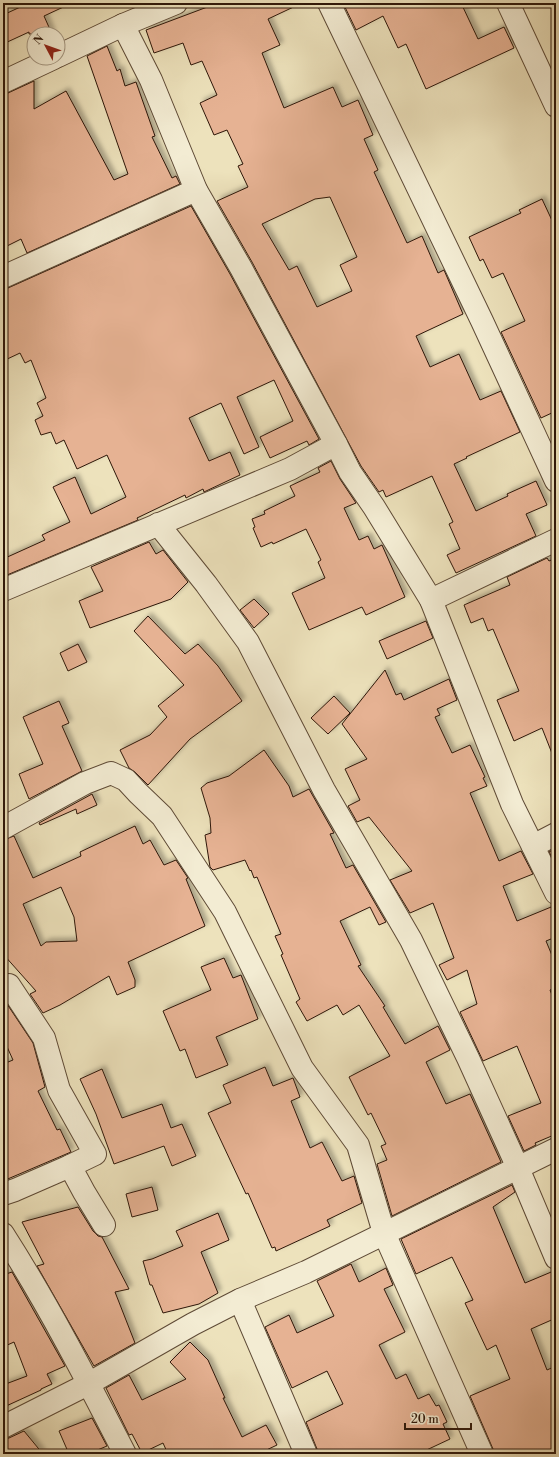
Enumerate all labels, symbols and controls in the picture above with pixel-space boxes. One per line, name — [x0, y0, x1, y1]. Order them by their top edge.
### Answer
north arrow — [26, 26, 66, 66]
text: N — [31, 32, 48, 48]
scale bar — [405, 1405, 471, 1431]
text: 20 m — [411, 1412, 439, 1427]

